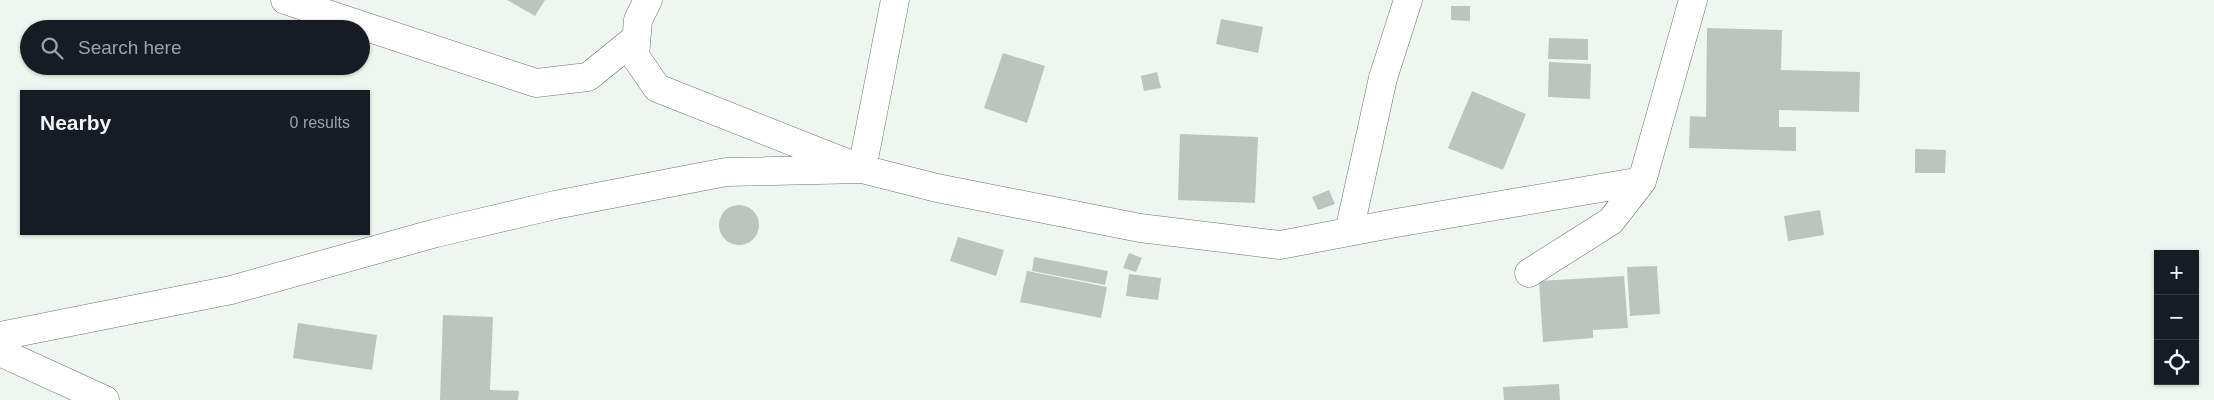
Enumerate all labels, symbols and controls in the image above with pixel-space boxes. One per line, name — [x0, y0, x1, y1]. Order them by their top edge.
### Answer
search box — [20, 20, 370, 75]
icon: search — [38, 34, 66, 62]
text: Search here — [78, 37, 182, 58]
text: Nearby — [40, 111, 111, 134]
text: 0 results — [290, 114, 350, 131]
map controls — [2154, 250, 2199, 385]
button: + — [2154, 250, 2199, 295]
button: − — [2154, 295, 2199, 340]
button: locate — [2154, 340, 2199, 385]

